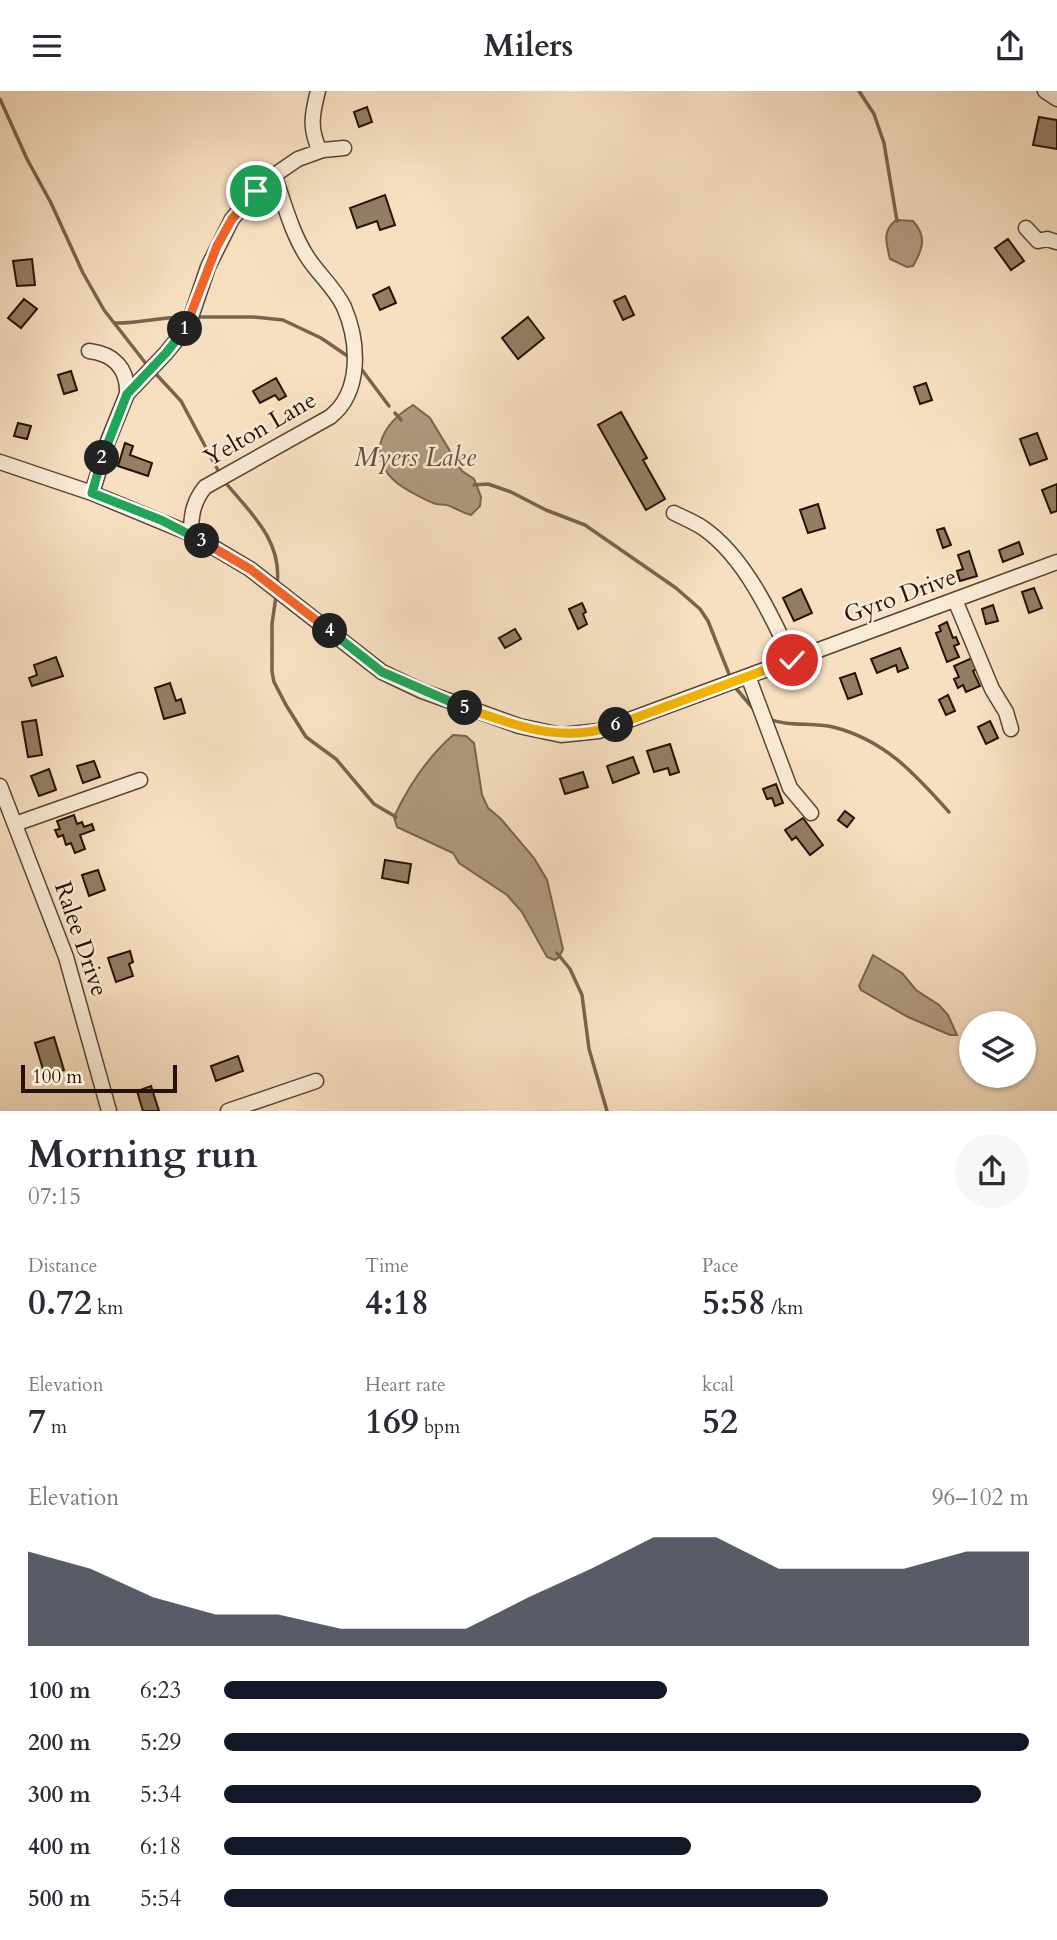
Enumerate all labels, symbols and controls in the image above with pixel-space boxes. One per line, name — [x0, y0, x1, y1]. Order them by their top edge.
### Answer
text: Milers — [484, 24, 573, 68]
icon: menu — [28, 27, 66, 65]
icon: share — [991, 27, 1029, 65]
pin — [226, 161, 286, 221]
icon: arrive — [237, 172, 275, 210]
pin: 1 — [168, 311, 202, 347]
text: 1 — [180, 315, 189, 341]
street label: Yelton Lane — [198, 383, 322, 475]
water label: Myers Lake — [354, 440, 477, 475]
pin: 2 — [84, 441, 119, 475]
text: 2 — [97, 444, 106, 470]
pin: 3 — [184, 524, 220, 559]
text: 3 — [197, 527, 206, 553]
street label: Gyro Drive — [839, 560, 961, 632]
pin: 4 — [312, 613, 348, 649]
text: 4 — [325, 617, 334, 643]
pin — [762, 630, 822, 690]
icon: check — [773, 641, 811, 679]
pin: 5 — [448, 691, 482, 725]
text: 5 — [460, 694, 469, 720]
pin: 6 — [598, 707, 634, 743]
text: 6 — [611, 711, 620, 737]
street label: Ralee Drive — [46, 877, 116, 1001]
map controls — [959, 1011, 1036, 1088]
button: layers — [959, 1011, 1036, 1088]
scale bar — [21, 1062, 177, 1093]
text: 100 m — [32, 1064, 82, 1090]
text: Morning run — [28, 1129, 258, 1181]
button: share — [955, 1134, 1029, 1208]
text: 07:15 — [28, 1181, 81, 1212]
text: Distance — [28, 1253, 97, 1279]
text: Time — [365, 1253, 409, 1279]
text: Pace — [702, 1253, 739, 1279]
text: 0.72 — [28, 1279, 92, 1327]
text: 4:18 — [365, 1279, 429, 1327]
text: 5:58 — [702, 1279, 766, 1327]
text: km — [92, 1295, 123, 1321]
text: /km — [766, 1295, 803, 1321]
text: Elevation — [28, 1372, 103, 1398]
text: Heart rate — [365, 1372, 446, 1398]
text: kcal — [702, 1372, 734, 1398]
text: 7 — [28, 1398, 46, 1446]
text: 169 — [365, 1398, 419, 1446]
text: 52 — [702, 1398, 738, 1446]
text: m — [46, 1414, 67, 1440]
text: bpm — [419, 1414, 460, 1440]
text: Elevation — [28, 1482, 119, 1513]
text: 96–102 m — [932, 1482, 1029, 1513]
text: 100 m — [28, 1675, 91, 1706]
text: 6:23 — [140, 1675, 181, 1706]
text: 200 m — [28, 1727, 91, 1758]
text: 5:29 — [140, 1727, 181, 1758]
text: 300 m — [28, 1779, 91, 1810]
text: 5:34 — [140, 1779, 181, 1810]
text: 400 m — [28, 1831, 91, 1862]
text: 6:18 — [140, 1831, 181, 1862]
text: 500 m — [28, 1883, 91, 1914]
text: 5:54 — [140, 1883, 181, 1914]

